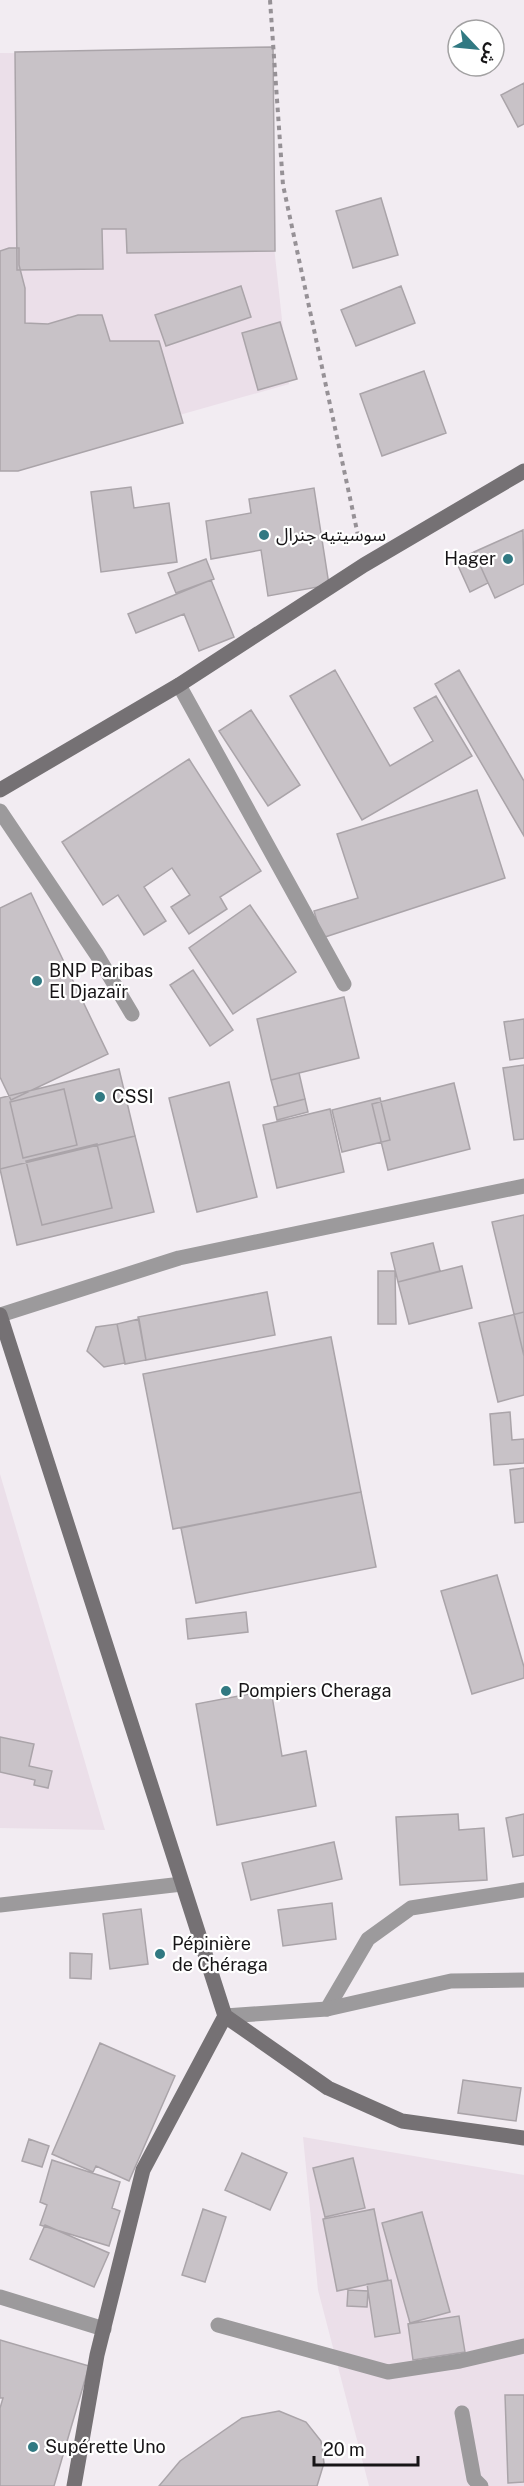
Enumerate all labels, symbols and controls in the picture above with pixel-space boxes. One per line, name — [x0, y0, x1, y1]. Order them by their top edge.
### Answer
north arrow — [446, 18, 506, 78]
text: ش — [476, 40, 502, 68]
place label: سوسيتيه جنرال — [276, 524, 386, 546]
marker: سوسيتيه جنرال — [257, 528, 271, 542]
place label: Hager — [444, 548, 496, 569]
marker: Hager — [501, 552, 515, 566]
place label: BNP Paribas El Djazaïr — [49, 960, 153, 1002]
marker: BNP Paribas El Djazaïr — [30, 974, 44, 988]
place label: CSSI — [112, 1086, 154, 1107]
marker: CSSI — [93, 1090, 107, 1104]
place label: Pompiers Cheraga — [238, 1680, 391, 1701]
marker: Pompiers Cheraga — [219, 1684, 233, 1698]
place label: Pépinière de Chéraga — [172, 1933, 268, 1975]
marker: Pépinière de Chéraga — [153, 1947, 167, 1961]
scale bar — [314, 2429, 418, 2467]
place label: Supérette Uno — [45, 2436, 166, 2457]
text: 20 m — [323, 2439, 365, 2460]
marker: Supérette Uno — [26, 2440, 40, 2454]

